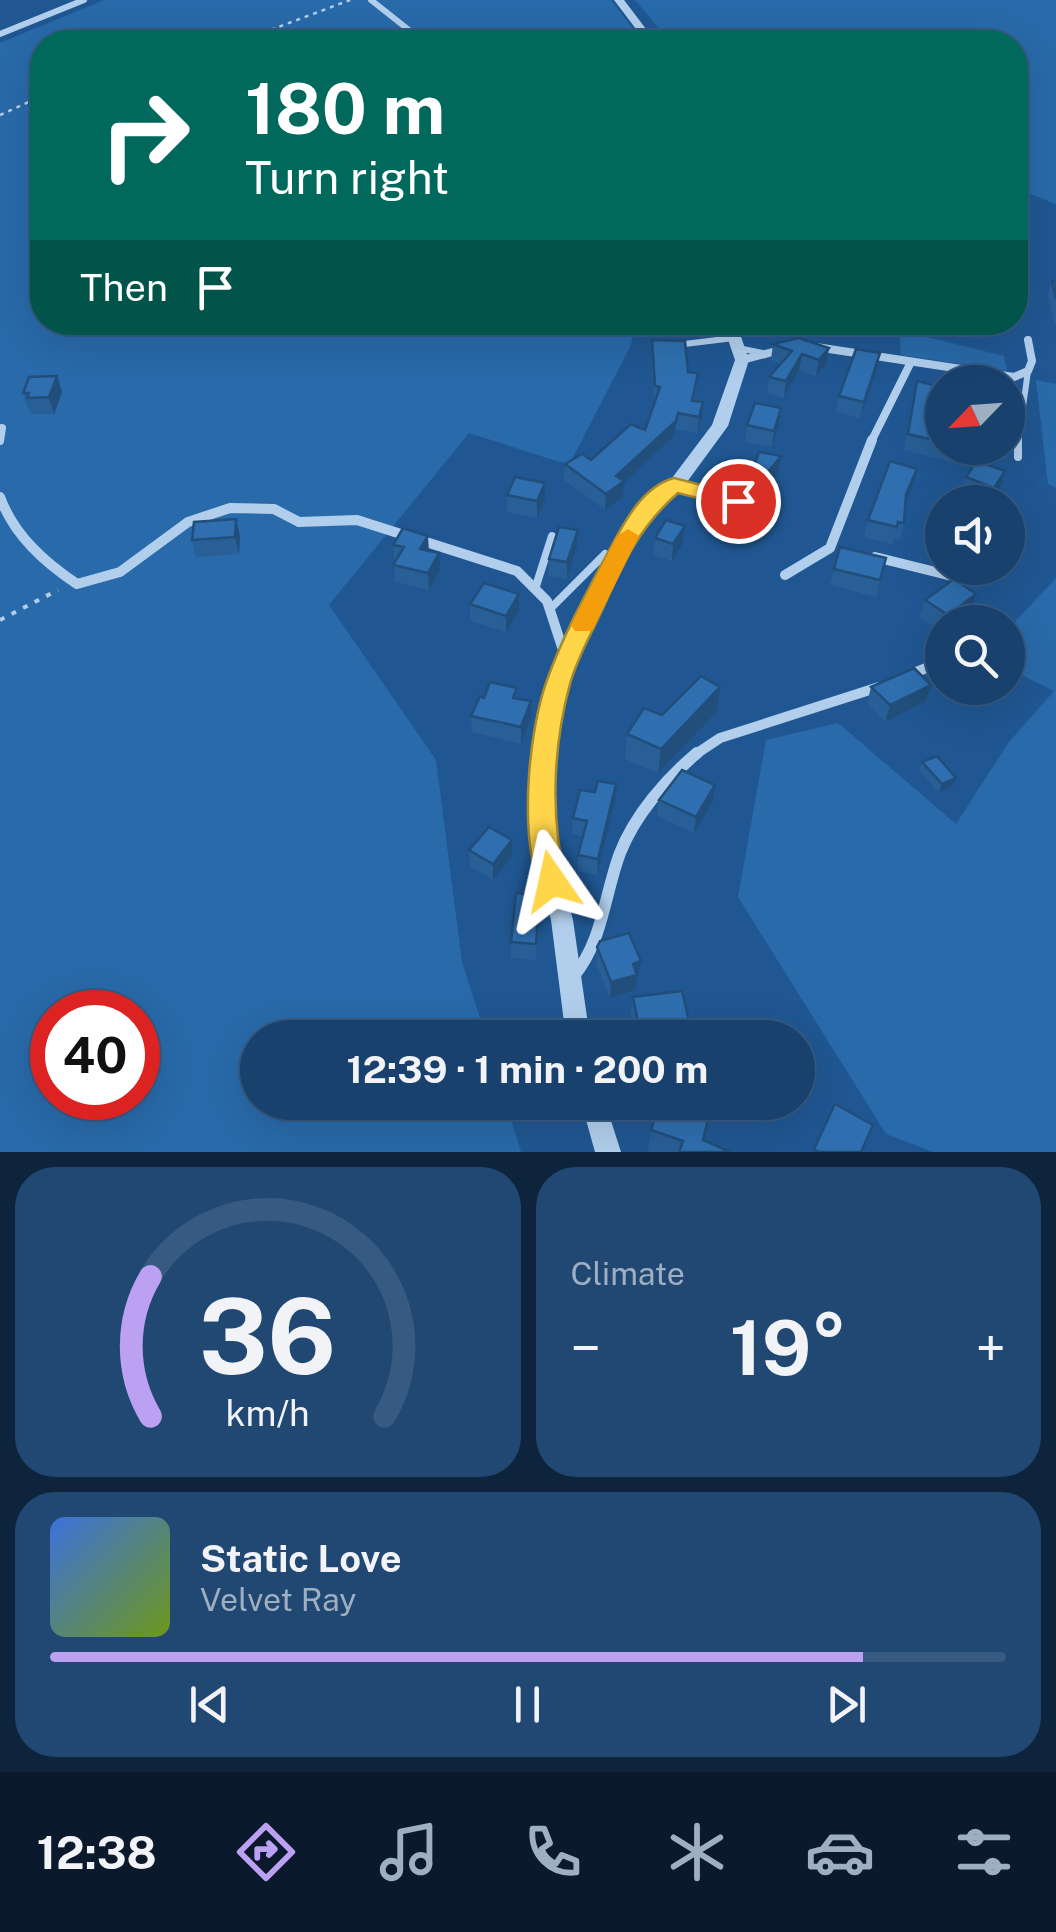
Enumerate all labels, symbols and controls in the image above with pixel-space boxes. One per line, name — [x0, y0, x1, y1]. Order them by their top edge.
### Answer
text: 180 m — [245, 67, 445, 150]
icon: right — [80, 70, 210, 200]
text: Turn right — [245, 151, 449, 204]
icon: arrive — [188, 260, 243, 315]
text: Then — [80, 265, 168, 310]
north arrow — [925, 365, 1025, 465]
map controls — [925, 365, 1025, 705]
pin — [696, 459, 781, 544]
icon: arrive — [711, 474, 766, 529]
button: sound — [925, 485, 1025, 585]
button: search — [925, 605, 1025, 705]
position arrow — [500, 829, 604, 933]
speed limit sign: 40 — [30, 990, 160, 1120]
text: 12:39 · 1 min · 200 m — [347, 1047, 708, 1092]
text: Climate — [571, 1255, 685, 1292]
text: 36 — [199, 1275, 337, 1397]
text: 19° — [730, 1304, 847, 1392]
text: − — [571, 1316, 601, 1380]
text: + — [975, 1316, 1006, 1380]
text: km/h — [226, 1392, 310, 1434]
text: Static Love — [200, 1536, 402, 1581]
text: Velvet Ray — [200, 1581, 356, 1618]
icon: previous — [182, 1677, 237, 1732]
icon: pause — [500, 1677, 555, 1732]
icon: next — [819, 1677, 874, 1732]
icon: directions — [231, 1817, 301, 1887]
icon: music — [374, 1817, 444, 1887]
icon: phone — [518, 1817, 588, 1887]
icon: climate — [662, 1817, 732, 1887]
icon: car — [805, 1817, 875, 1887]
icon: filters — [949, 1817, 1019, 1887]
text: 12:38 — [37, 1826, 157, 1879]

